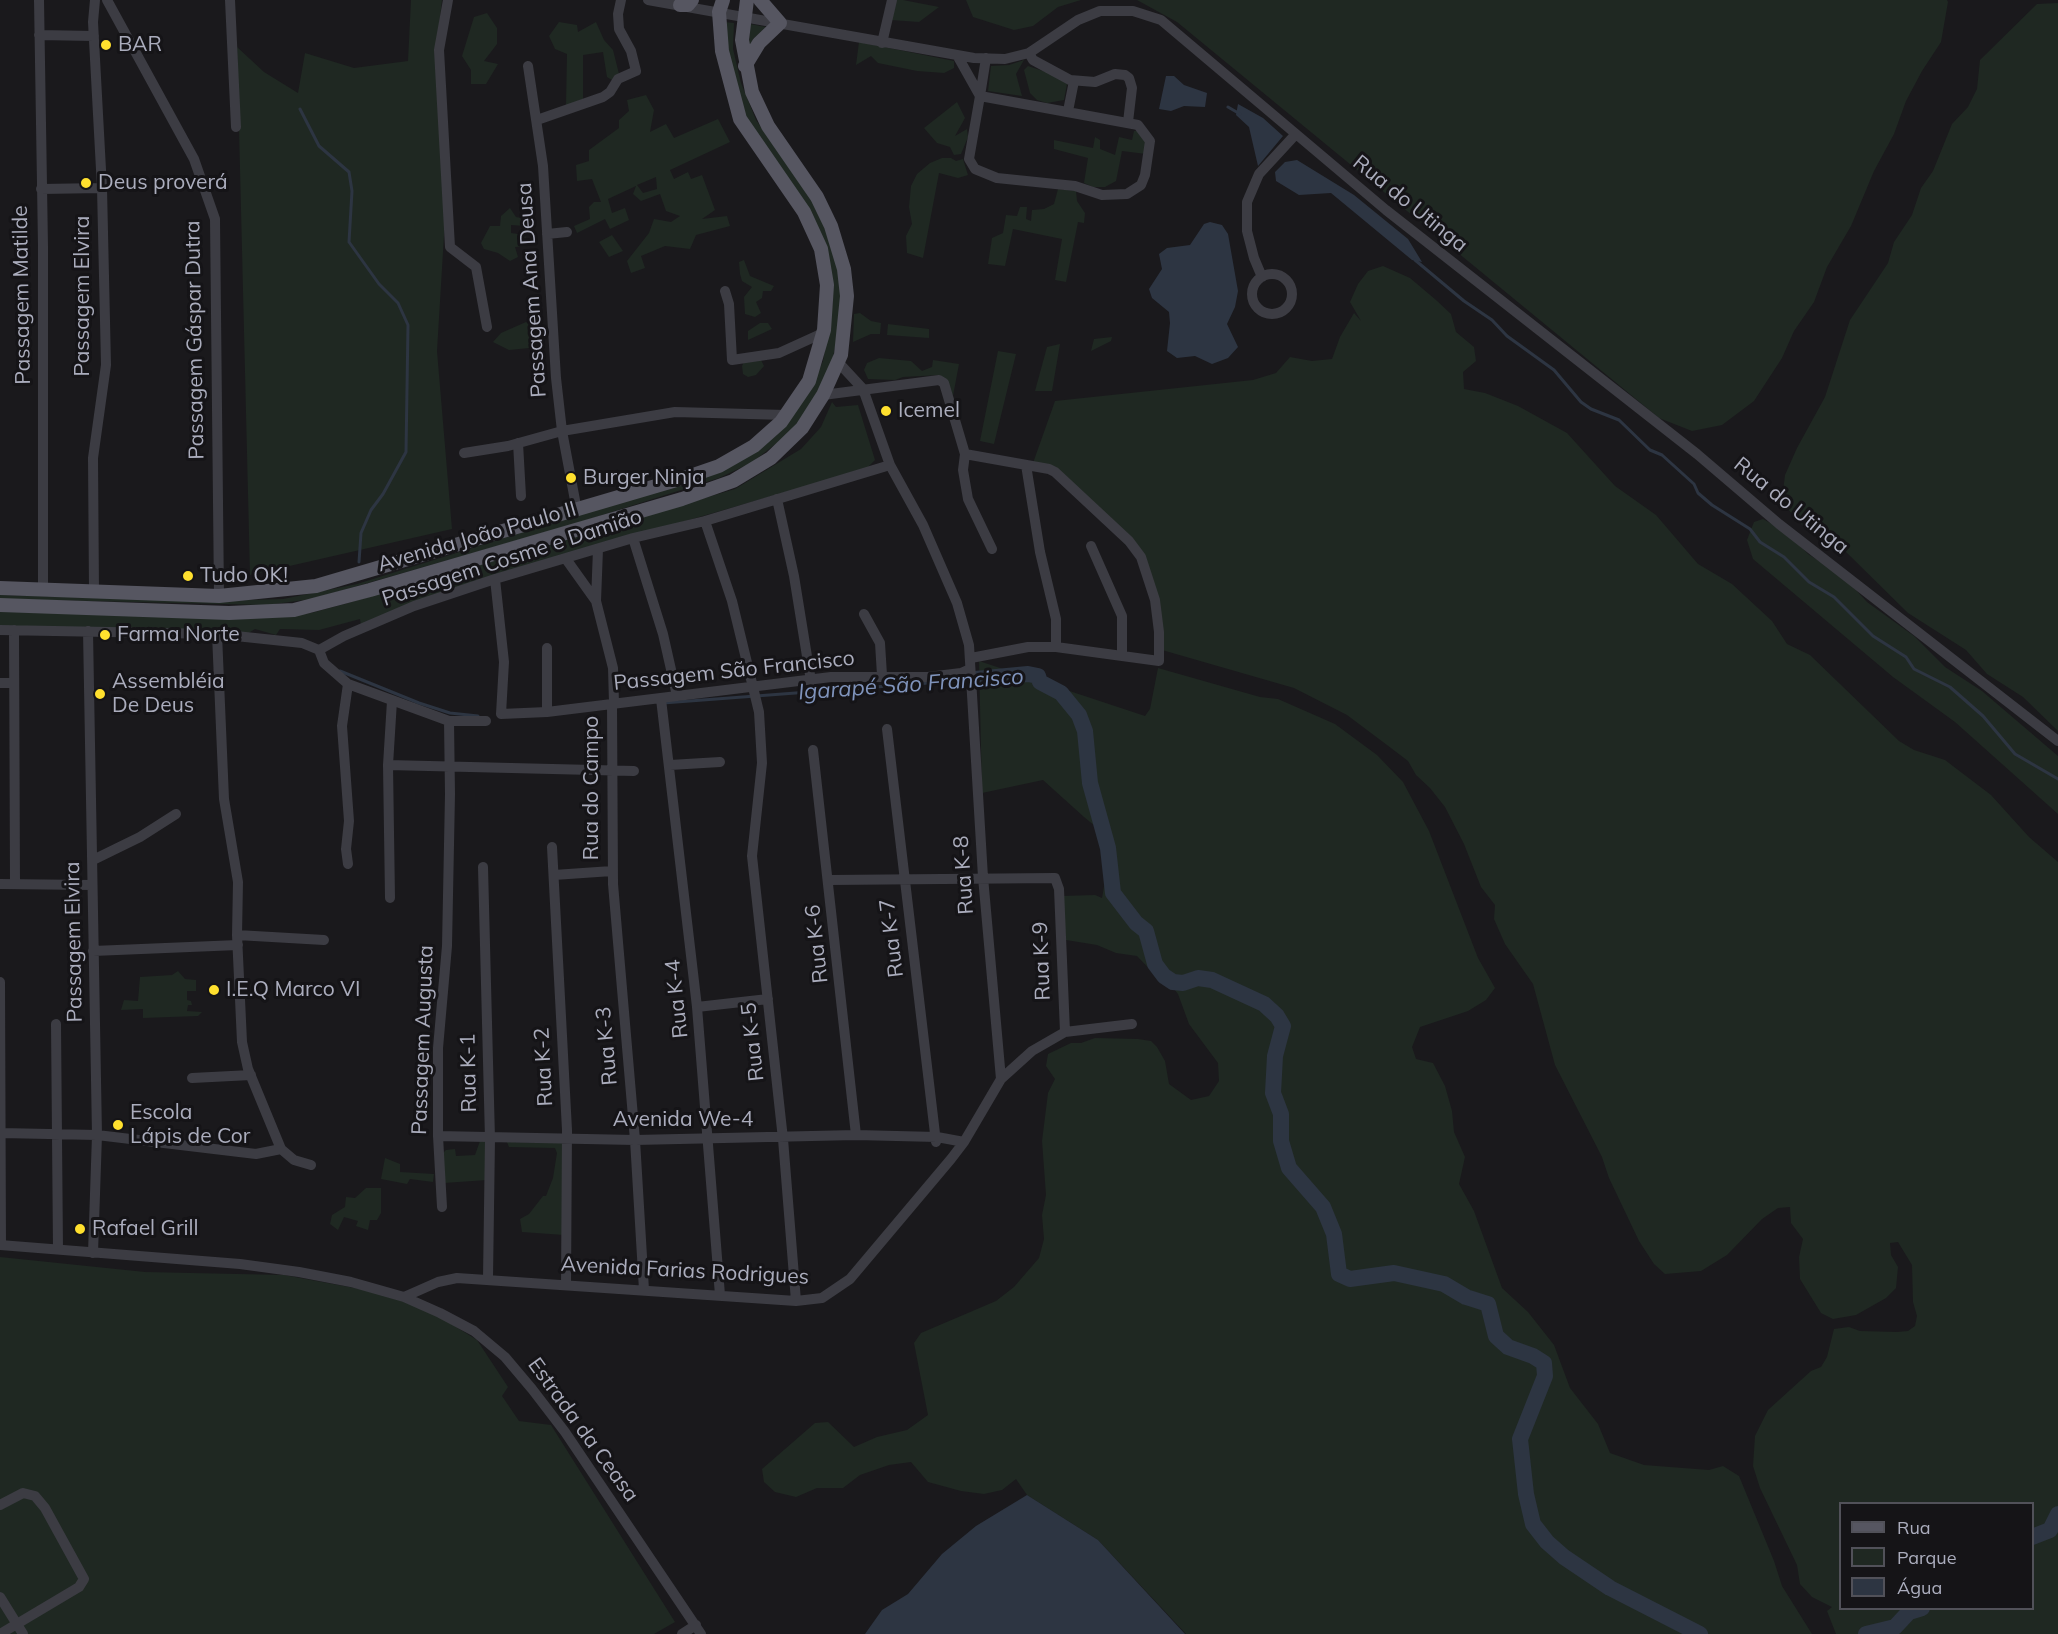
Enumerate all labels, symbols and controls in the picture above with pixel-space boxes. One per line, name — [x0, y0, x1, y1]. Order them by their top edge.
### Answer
place label: BAR — [118, 32, 162, 58]
marker: BAR — [99, 38, 113, 52]
street label: Rua do Utinga — [1348, 150, 1472, 258]
place label: Deus proverá — [98, 170, 228, 196]
marker: Deus proverá — [79, 176, 93, 190]
street label: Passagem Ana Deusa — [512, 182, 552, 398]
street label: Passagem Matilde — [8, 205, 36, 385]
street label: Passagem Elvira — [70, 216, 96, 376]
street label: Passagem Gáspar Dutra — [180, 220, 210, 460]
place label: Icemel — [898, 398, 960, 424]
marker: Icemel — [879, 404, 893, 418]
street label: Rua do Utinga — [1729, 452, 1853, 560]
place label: Burger Ninja — [583, 465, 705, 491]
marker: Burger Ninja — [564, 471, 578, 485]
street label: Avenida João Paulo II — [375, 497, 579, 577]
street label: Passagem Cosme e Damião — [379, 504, 645, 612]
place label: Tudo OK! — [200, 563, 288, 589]
marker: Tudo OK! — [181, 569, 195, 583]
place label: Farma Norte — [117, 622, 240, 648]
marker: Farma Norte — [98, 628, 112, 642]
street label: Passagem São Francisco — [612, 646, 856, 696]
water label: Igarapé São Francisco — [797, 664, 1025, 706]
place label: Assembléia De Deus — [112, 669, 225, 719]
marker: Assembléia De Deus — [93, 687, 107, 701]
street label: Rua do Campo — [579, 716, 605, 860]
street label: Rua K-8 — [949, 835, 979, 915]
street label: Passagem Elvira — [60, 861, 88, 1023]
street label: Rua K-7 — [875, 897, 909, 979]
street label: Rua K-6 — [800, 903, 834, 985]
street label: Rua K-9 — [1028, 921, 1056, 1001]
street label: Passagem Augusta — [407, 945, 439, 1135]
street label: Rua K-4 — [660, 958, 694, 1040]
place label: I.E.Q Marco VI — [226, 977, 360, 1003]
marker: I.E.Q Marco VI — [207, 983, 221, 997]
street label: Rua K-5 — [736, 1001, 770, 1083]
street label: Rua K-3 — [591, 1006, 623, 1086]
street label: Rua K-2 — [529, 1027, 559, 1107]
street label: Rua K-1 — [456, 1033, 482, 1113]
place label: Escola Lápis de Cor — [130, 1100, 250, 1150]
street label: Avenida We-4 — [613, 1107, 753, 1133]
marker: Escola Lápis de Cor — [111, 1118, 125, 1132]
place label: Rafael Grill — [92, 1216, 199, 1242]
marker: Rafael Grill — [73, 1222, 87, 1236]
street label: Avenida Farias Rodrigues — [560, 1252, 810, 1290]
street label: Estrada da Ceasa — [522, 1353, 644, 1507]
legend — [1839, 1502, 2034, 1610]
text: Rua — [1897, 1516, 1931, 1539]
text: Parque — [1897, 1546, 1956, 1569]
text: Água — [1897, 1576, 1942, 1599]

